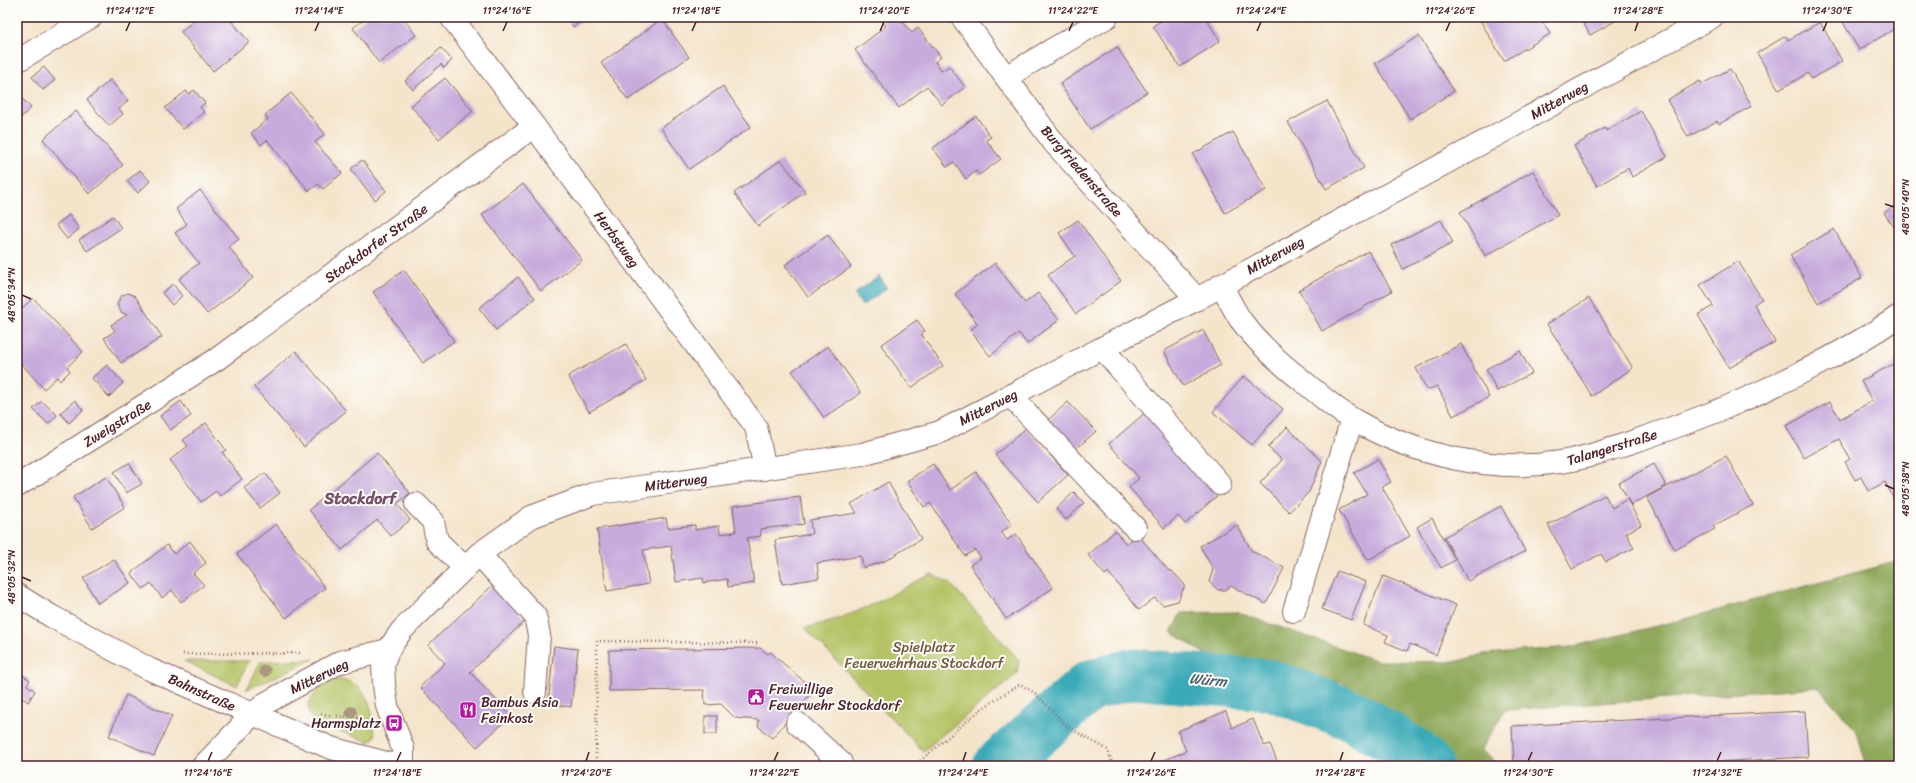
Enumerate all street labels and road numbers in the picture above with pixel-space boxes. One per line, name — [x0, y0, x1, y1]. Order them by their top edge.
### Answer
street label: Mitterweg — [1526, 74, 1593, 127]
street label: Burgfriedenstraße — [1034, 120, 1129, 223]
street label: Stockdorfer Straße — [319, 197, 434, 290]
street label: Herbstweg — [587, 205, 646, 273]
street label: Mitterweg — [1242, 229, 1309, 282]
street label: Mitterweg — [954, 382, 1022, 433]
street label: Zweigstraße — [78, 392, 156, 454]
street label: Talangerstraße — [1564, 422, 1660, 473]
street label: Mitterweg — [643, 466, 709, 499]
street label: Mitterweg — [285, 651, 353, 702]
street label: Bahnstraße — [164, 666, 240, 719]

